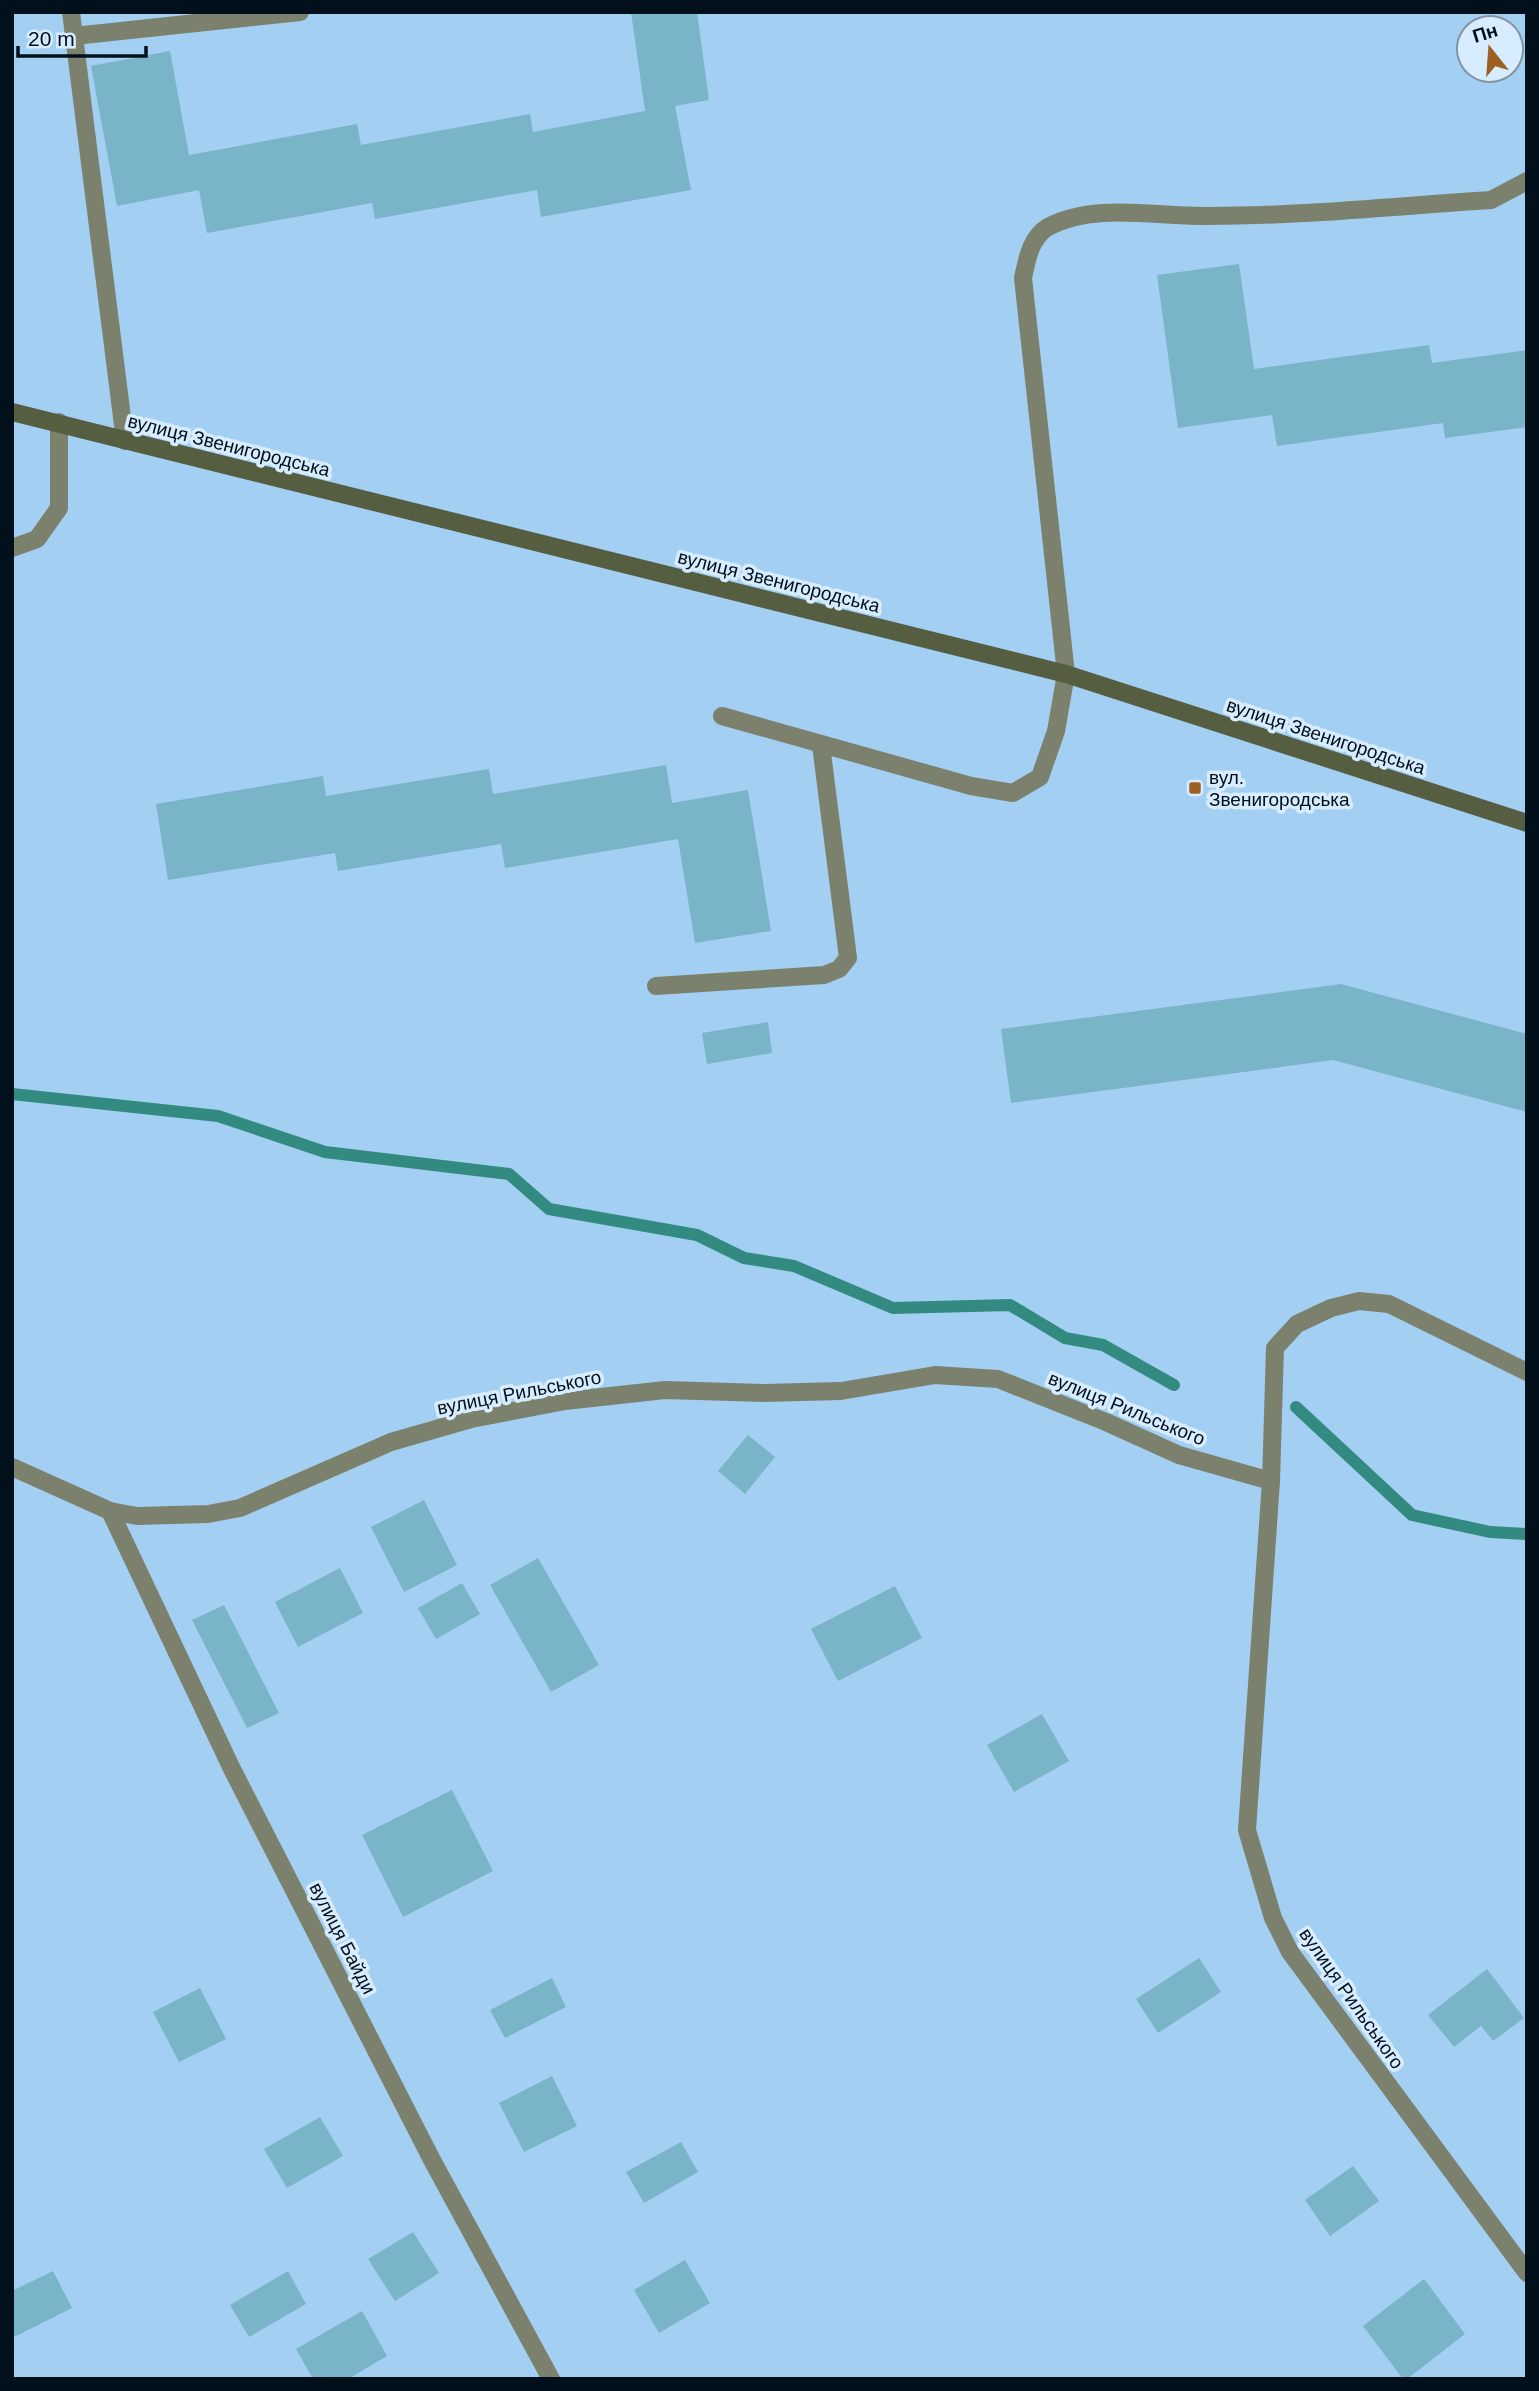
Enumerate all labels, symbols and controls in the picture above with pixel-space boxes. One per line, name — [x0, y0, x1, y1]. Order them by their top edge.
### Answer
scale bar — [18, 14, 145, 58]
north arrow — [1455, 14, 1525, 84]
text: Пн — [1470, 20, 1500, 47]
text: 20 m — [28, 27, 75, 50]
street label: вулиця Звенигородська — [126, 410, 333, 481]
street label: вулиця Звенигородська — [676, 546, 883, 617]
street label: вулиця Звенигородська — [1224, 694, 1428, 779]
place label: вул. Звенигородська — [1209, 767, 1350, 810]
marker: вул. Звенигородська — [1187, 780, 1203, 796]
street label: вулиця Рильського — [435, 1366, 603, 1419]
street label: вулиця Рильського — [1046, 1367, 1208, 1449]
street label: вулиця Байди — [305, 1879, 380, 1997]
street label: вулиця Рильського — [1295, 1924, 1408, 2073]

